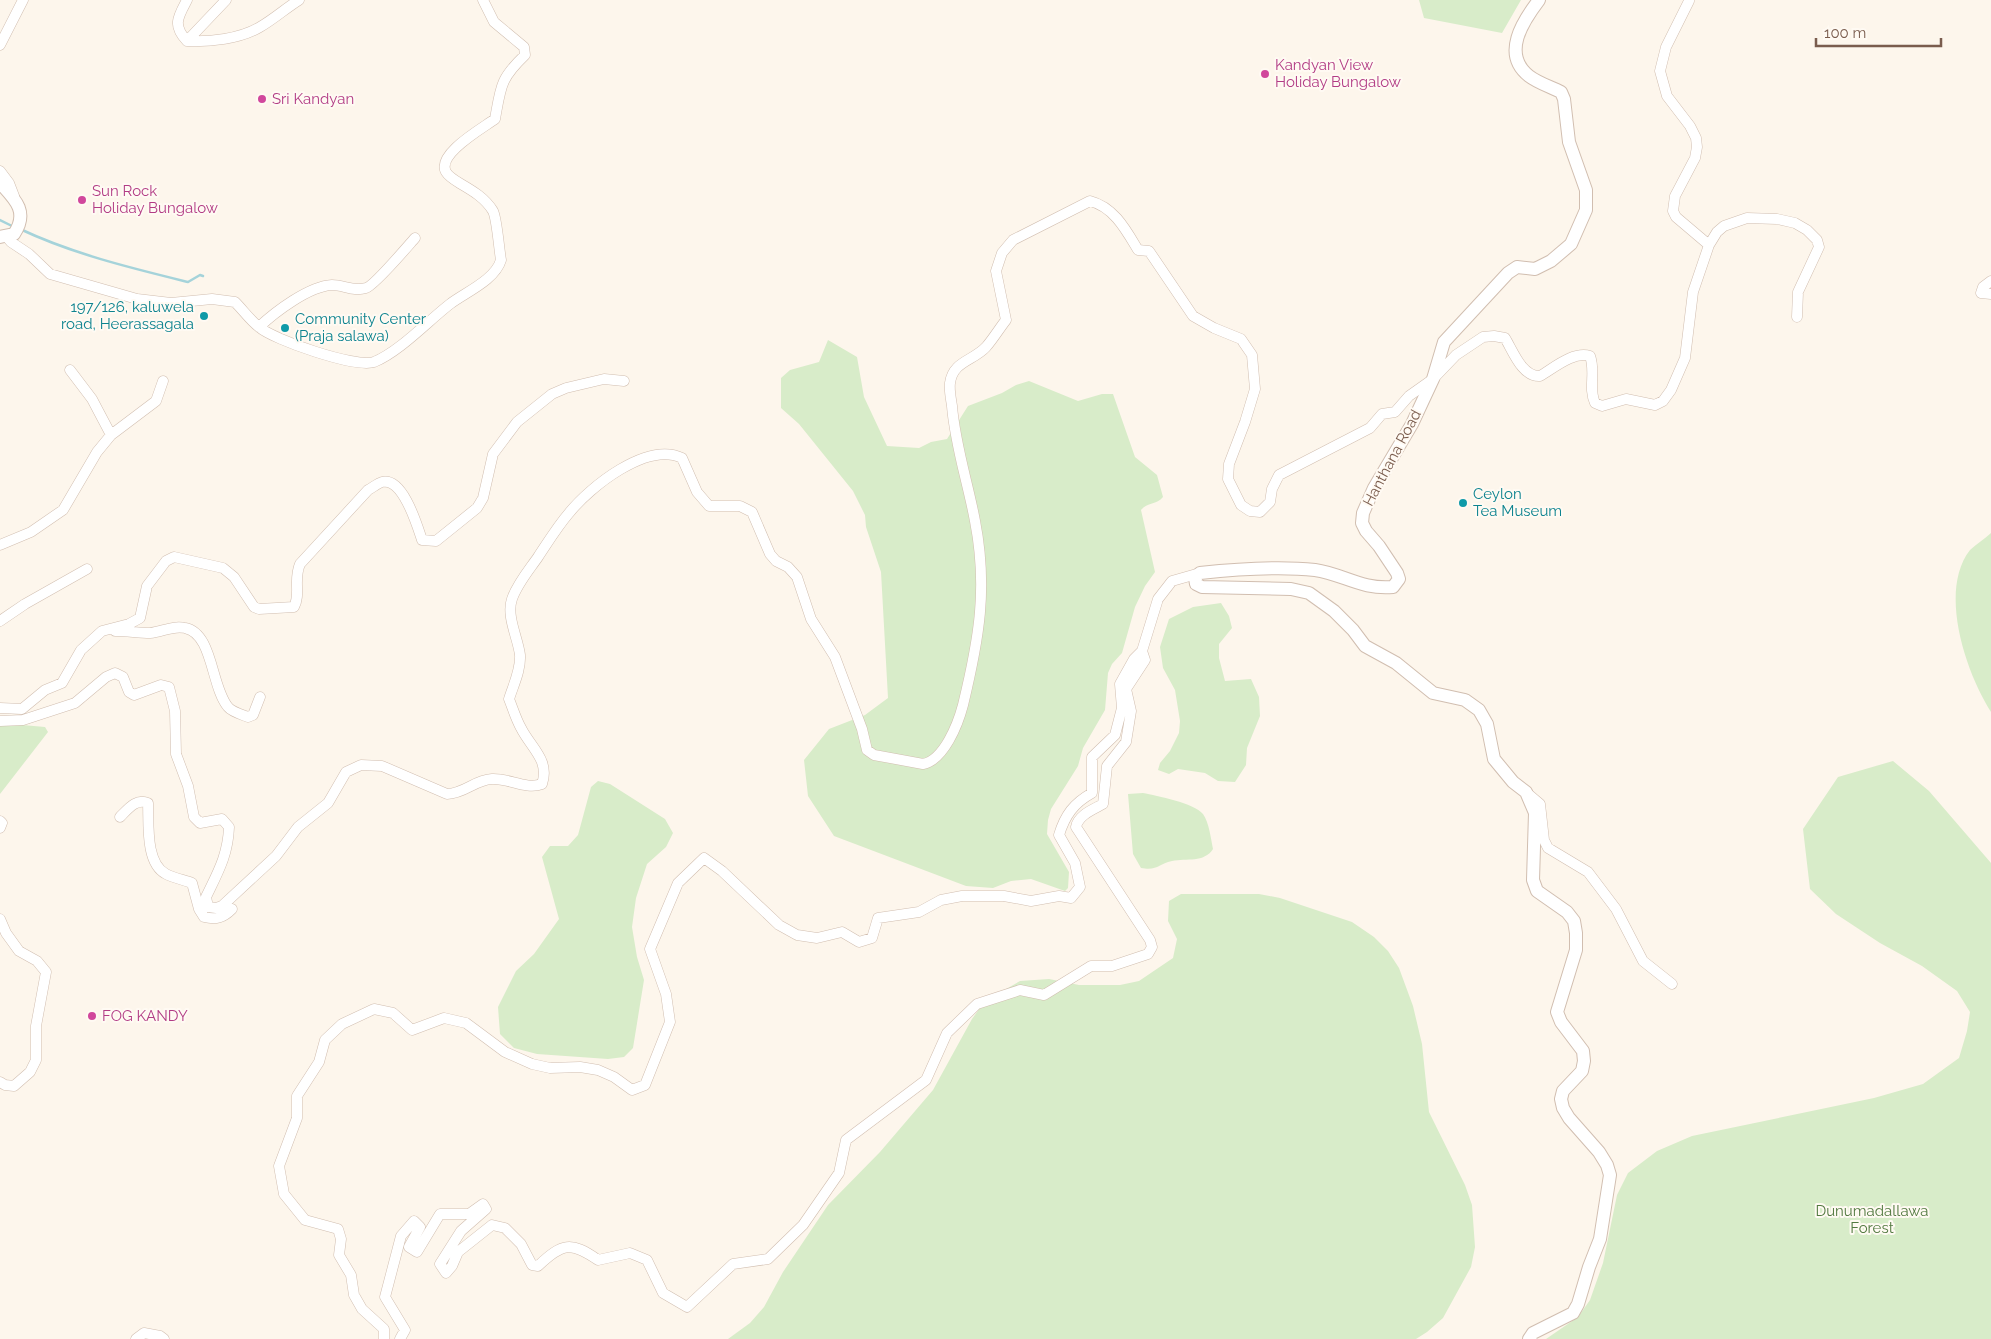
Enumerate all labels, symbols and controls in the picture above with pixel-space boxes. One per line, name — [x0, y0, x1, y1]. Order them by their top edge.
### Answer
scale bar — [1816, 15, 1941, 47]
text: 100 m — [1824, 24, 1866, 42]
place label: Kandyan View Holiday Bungalow — [1275, 56, 1401, 91]
marker: Kandyan View Holiday Bungalow — [1259, 68, 1271, 80]
place label: Sri Kandyan — [272, 90, 354, 108]
marker: Sri Kandyan — [256, 93, 268, 105]
place label: Sun Rock Holiday Bungalow — [92, 182, 218, 217]
marker: Sun Rock Holiday Bungalow — [76, 194, 88, 206]
place label: 197/126, kaluwela road, Heerassagala — [61, 298, 194, 333]
marker: 197/126, kaluwela road, Heerassagala — [198, 310, 210, 322]
place label: Community Center (Praja salawa) — [295, 310, 427, 345]
marker: Community Center (Praja salawa) — [279, 322, 291, 334]
street label: Hanthana Road — [1359, 407, 1425, 509]
place label: Ceylon Tea Museum — [1473, 485, 1562, 520]
marker: Ceylon Tea Museum — [1457, 497, 1469, 509]
place label: FOG KANDY — [102, 1007, 188, 1025]
marker: FOG KANDY — [86, 1010, 98, 1022]
park label: Dunumadallawa Forest — [1815, 1202, 1929, 1237]

